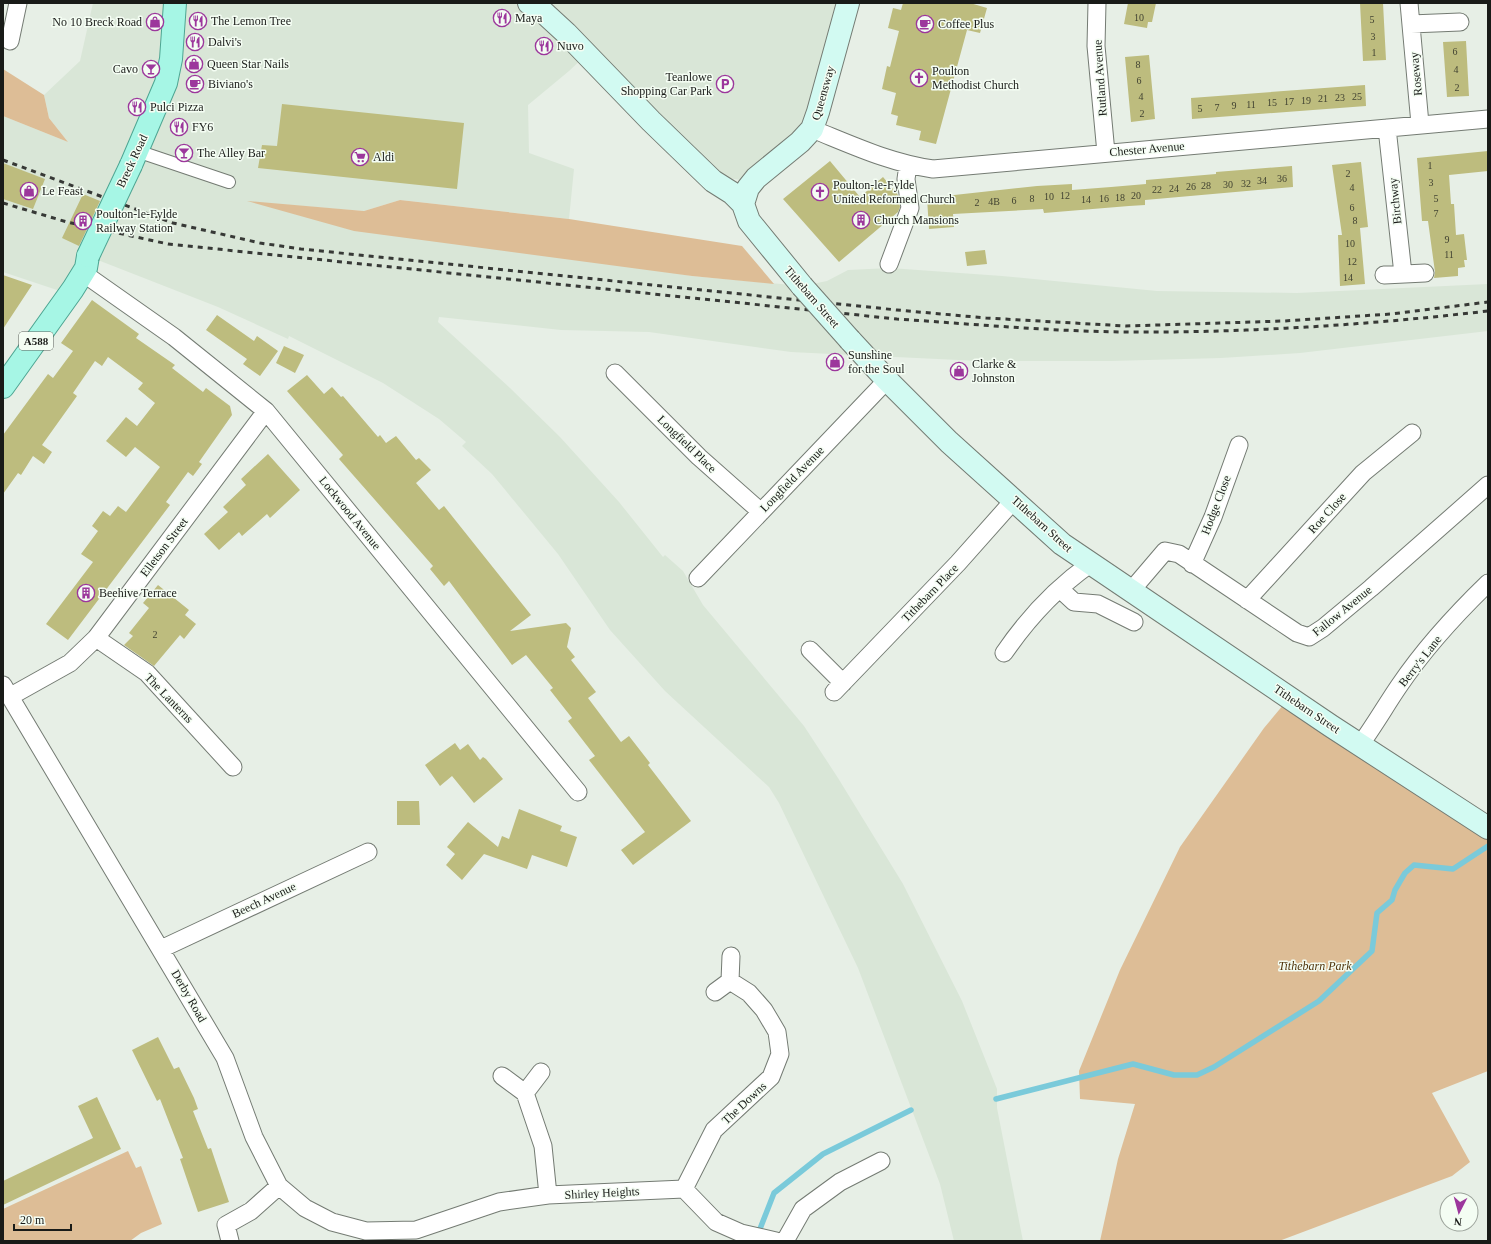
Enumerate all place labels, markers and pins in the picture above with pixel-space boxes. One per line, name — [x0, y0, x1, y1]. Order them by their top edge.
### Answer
restaurant icon: Maya — [492, 8, 512, 28]
restaurant icon: The Lemon Tree — [188, 11, 208, 31]
place label: Maya — [515, 11, 543, 25]
shop icon: No 10 Breck Road — [145, 12, 165, 32]
place label: The Lemon Tree — [211, 14, 291, 28]
cafe icon: Coffee Plus — [915, 14, 935, 34]
place label: No 10 Breck Road — [52, 15, 142, 29]
place label: Coffee Plus — [938, 17, 994, 31]
restaurant icon: Dalvi's — [185, 32, 205, 52]
place label: Dalvi's — [208, 35, 242, 49]
restaurant icon: Nuvo — [534, 36, 554, 56]
place label: Nuvo — [557, 39, 584, 53]
shop icon: Queen Star Nails — [184, 54, 204, 74]
place label: Queen Star Nails — [207, 57, 289, 71]
bar icon: Cavo — [141, 59, 161, 79]
place label: Cavo — [113, 62, 138, 76]
place label: Poulton Methodist Church — [932, 64, 1019, 92]
church icon: Poulton Methodist Church — [909, 68, 929, 88]
place label: Teanlowe Shopping Car Park — [621, 70, 712, 98]
cafe icon: Biviano's — [185, 74, 205, 94]
parking icon: Teanlowe Shopping Car Park — [715, 74, 735, 94]
place label: Biviano's — [208, 77, 253, 91]
restaurant icon: Pulci Pizza — [127, 97, 147, 117]
place label: Pulci Pizza — [150, 100, 204, 114]
restaurant icon: FY6 — [169, 117, 189, 137]
place label: FY6 — [192, 120, 213, 134]
bar icon: The Alley Bar — [174, 143, 194, 163]
place label: The Alley Bar — [197, 146, 265, 160]
supermarket icon: Aldi — [350, 147, 370, 167]
place label: Aldi — [373, 150, 395, 164]
place label: Poulton-le-Fylde United Reformed Church — [833, 178, 955, 206]
shop icon: Le Feast — [19, 181, 39, 201]
church icon: Poulton-le-Fylde United Reformed Church — [810, 182, 830, 202]
place label: Le Feast — [42, 184, 84, 198]
place label: Poulton-le-Fylde Railway Station — [96, 207, 177, 235]
building icon: Church Mansions — [851, 210, 871, 230]
building icon: Poulton-le-Fylde Railway Station — [73, 211, 93, 231]
place label: Church Mansions — [874, 213, 959, 227]
place label: Sunshine for the Soul — [848, 348, 905, 376]
shop icon: Sunshine for the Soul — [825, 352, 845, 372]
place label: Clarke & Johnston — [972, 357, 1017, 385]
shop icon: Clarke & Johnston — [949, 361, 969, 381]
building icon: Beehive Terrace — [76, 583, 96, 603]
place label: Beehive Terrace — [99, 586, 177, 600]

